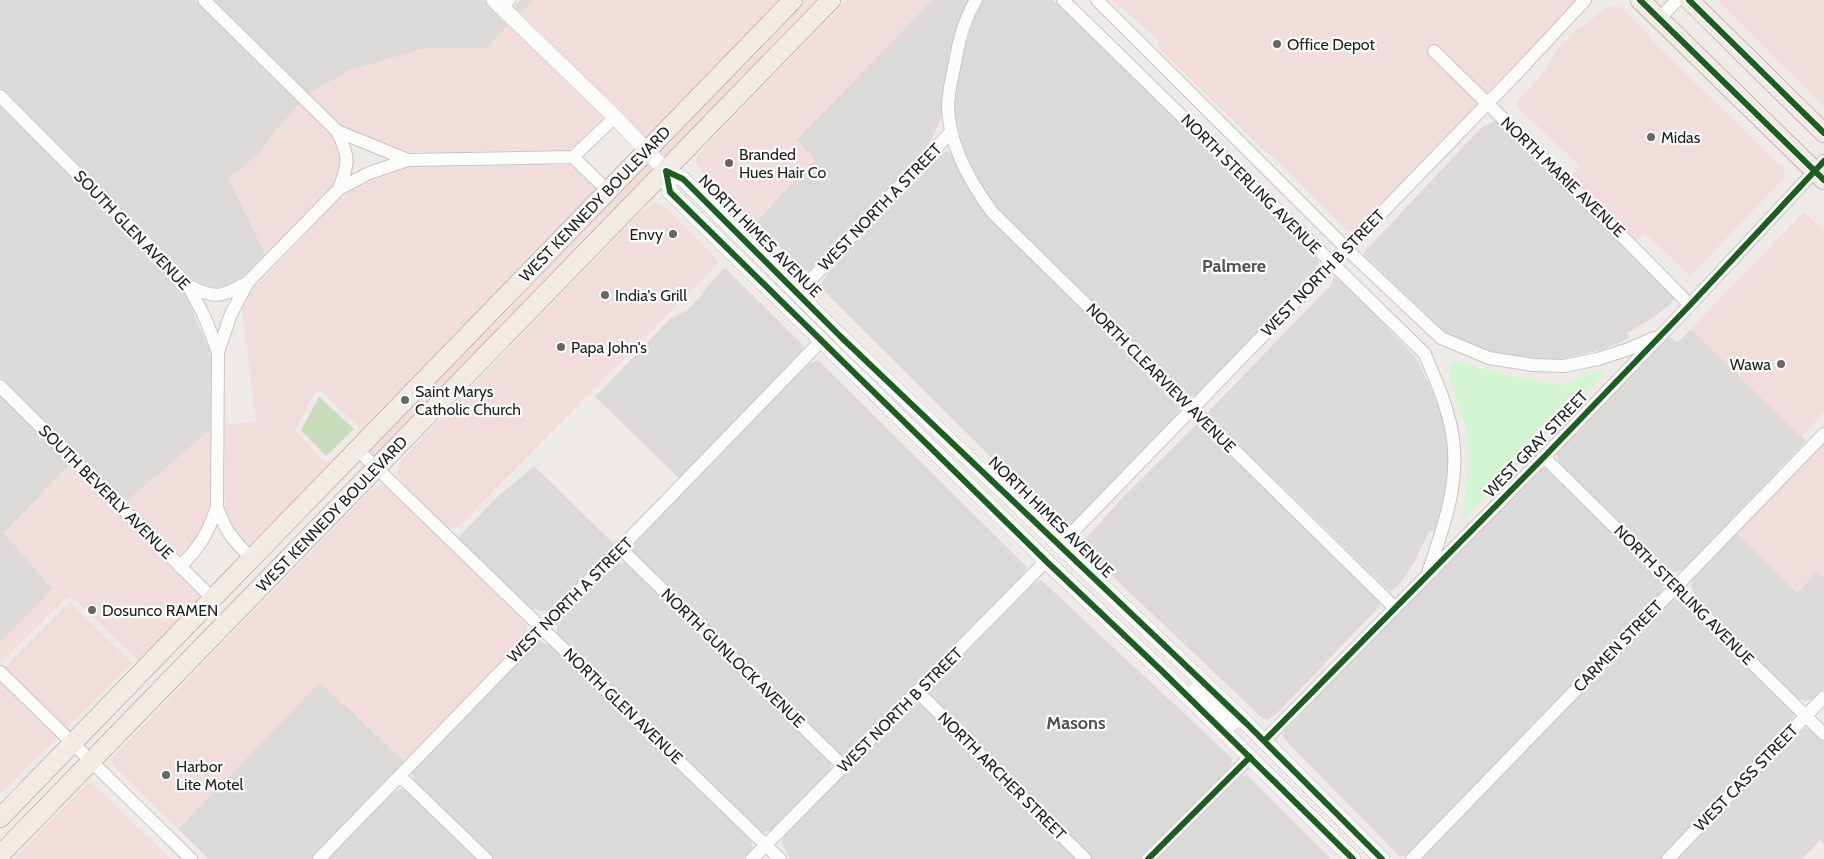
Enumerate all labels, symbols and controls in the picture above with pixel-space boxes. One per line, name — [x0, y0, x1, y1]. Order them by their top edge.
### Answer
place label: Office Depot — [1287, 35, 1375, 54]
marker: Office Depot — [1271, 38, 1283, 50]
street label: NORTH STERLING AVENUE — [1177, 110, 1325, 258]
street label: NORTH MARIE AVENUE — [1497, 113, 1629, 241]
street label: WEST KENNEDY BOULEVARD — [516, 122, 674, 286]
place label: Midas — [1661, 128, 1701, 147]
marker: Midas — [1645, 131, 1657, 143]
street label: WEST NORTH A STREET — [814, 139, 946, 274]
place label: Branded Hues Hair Co — [739, 145, 826, 182]
marker: Branded Hues Hair Co — [723, 157, 735, 169]
street label: SOUTH GLEN AVENUE — [70, 166, 194, 294]
street label: NORTH HIMES AVENUE — [695, 171, 825, 301]
street label: WEST NORTH B STREET — [1258, 205, 1389, 340]
place label: Envy — [630, 225, 663, 244]
marker: Envy — [667, 228, 679, 240]
district label: Palmere — [1202, 255, 1266, 277]
place label: India's Grill — [615, 286, 687, 305]
marker: India's Grill — [599, 289, 611, 301]
street label: NORTH CLEARVIEW AVENUE — [1082, 299, 1240, 457]
place label: Papa John's — [571, 338, 647, 357]
marker: Papa John's — [555, 341, 567, 353]
place label: Wawa — [1730, 355, 1771, 374]
marker: Wawa — [1775, 358, 1787, 370]
place label: Saint Marys Catholic Church — [415, 382, 521, 419]
street label: WEST GRAY STREET — [1480, 386, 1592, 501]
marker: Saint Marys Catholic Church — [399, 394, 411, 406]
street label: SOUTH BEVERLY AVENUE — [35, 421, 177, 563]
street label: WEST KENNEDY BOULEVARD — [253, 432, 411, 596]
street label: NORTH HIMES AVENUE — [985, 453, 1117, 582]
street label: NORTH STERLING AVENUE — [1610, 521, 1758, 669]
street label: WEST NORTH A STREET — [503, 533, 637, 667]
street label: NORTH GUNLOCK AVENUE — [657, 585, 809, 732]
street label: CARMEN STREET — [1570, 596, 1667, 696]
place label: Dosunco RAMEN — [102, 601, 218, 620]
marker: Dosunco RAMEN — [86, 604, 98, 616]
street label: WEST NORTH B STREET — [834, 643, 967, 776]
street label: NORTH GLEN AVENUE — [559, 644, 687, 768]
street label: NORTH ARCHER STREET — [934, 708, 1070, 844]
district label: Masons — [1046, 712, 1106, 734]
street label: WEST CASS STREET — [1690, 720, 1802, 835]
place label: Harbor Lite Motel — [176, 757, 244, 794]
marker: Harbor Lite Motel — [160, 769, 172, 781]

